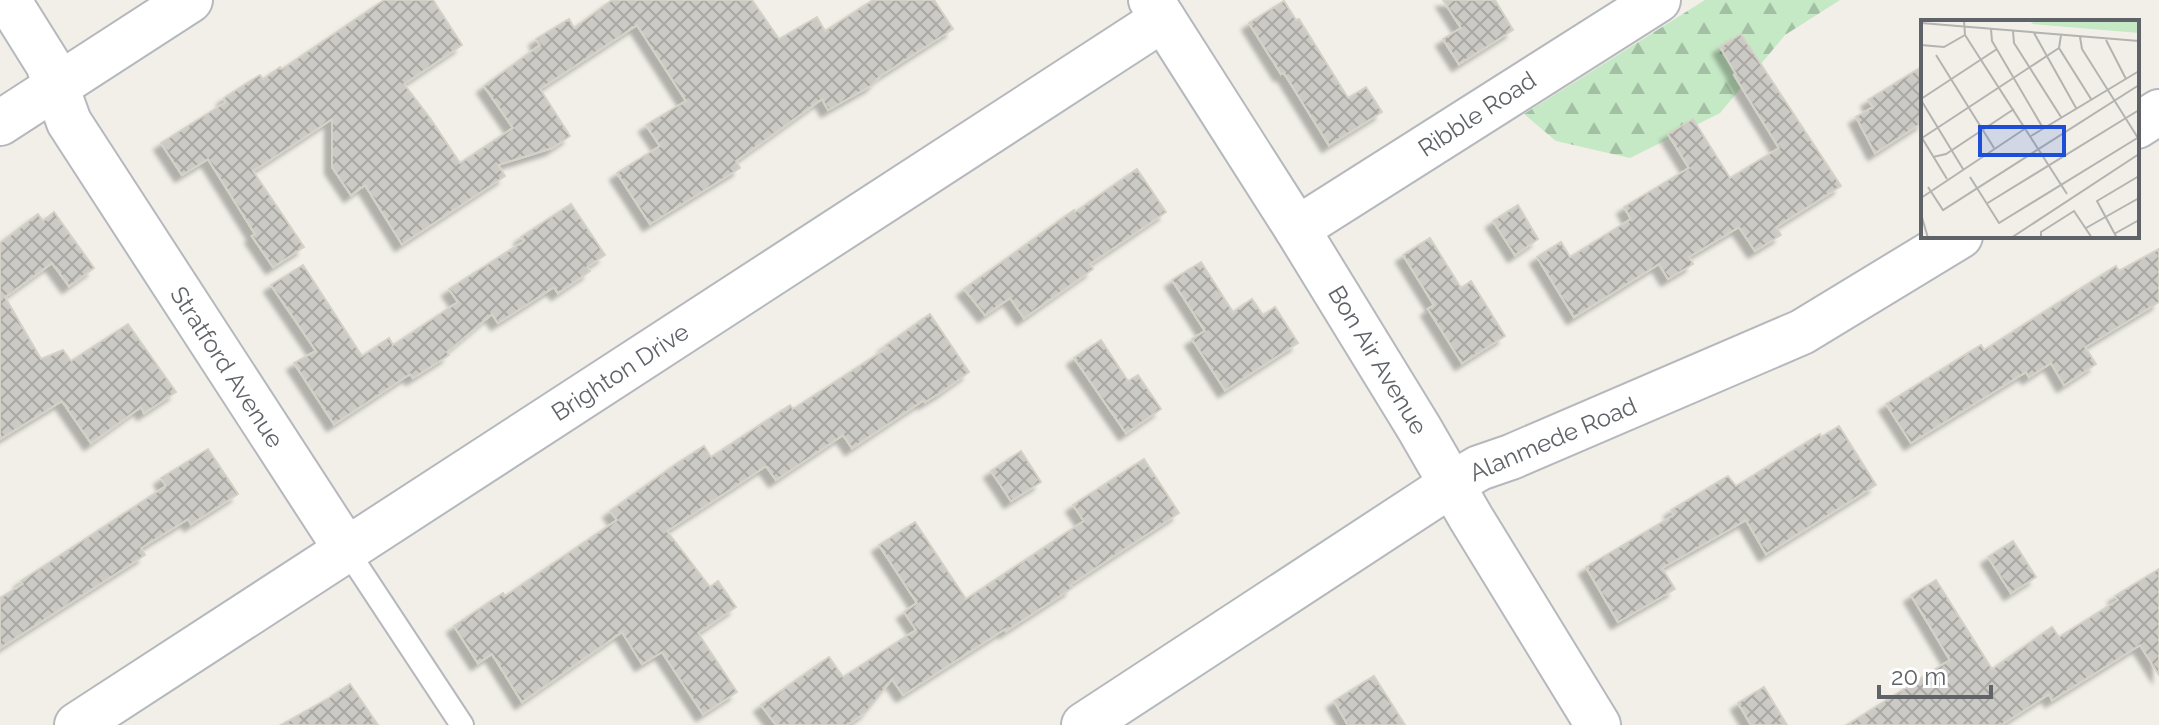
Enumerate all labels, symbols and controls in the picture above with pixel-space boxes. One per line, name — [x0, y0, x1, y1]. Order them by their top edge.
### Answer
inset map — [1921, 20, 2139, 238]
street label: Ribble Road — [1413, 65, 1541, 163]
street label: Bon Air Avenue — [1322, 280, 1434, 440]
street label: Stratford Avenue — [164, 281, 290, 453]
street label: Brighton Drive — [546, 317, 694, 427]
street label: Alanmede Road — [1465, 391, 1641, 487]
scale bar — [1879, 649, 1991, 699]
text: 20 m — [1891, 662, 1946, 691]

